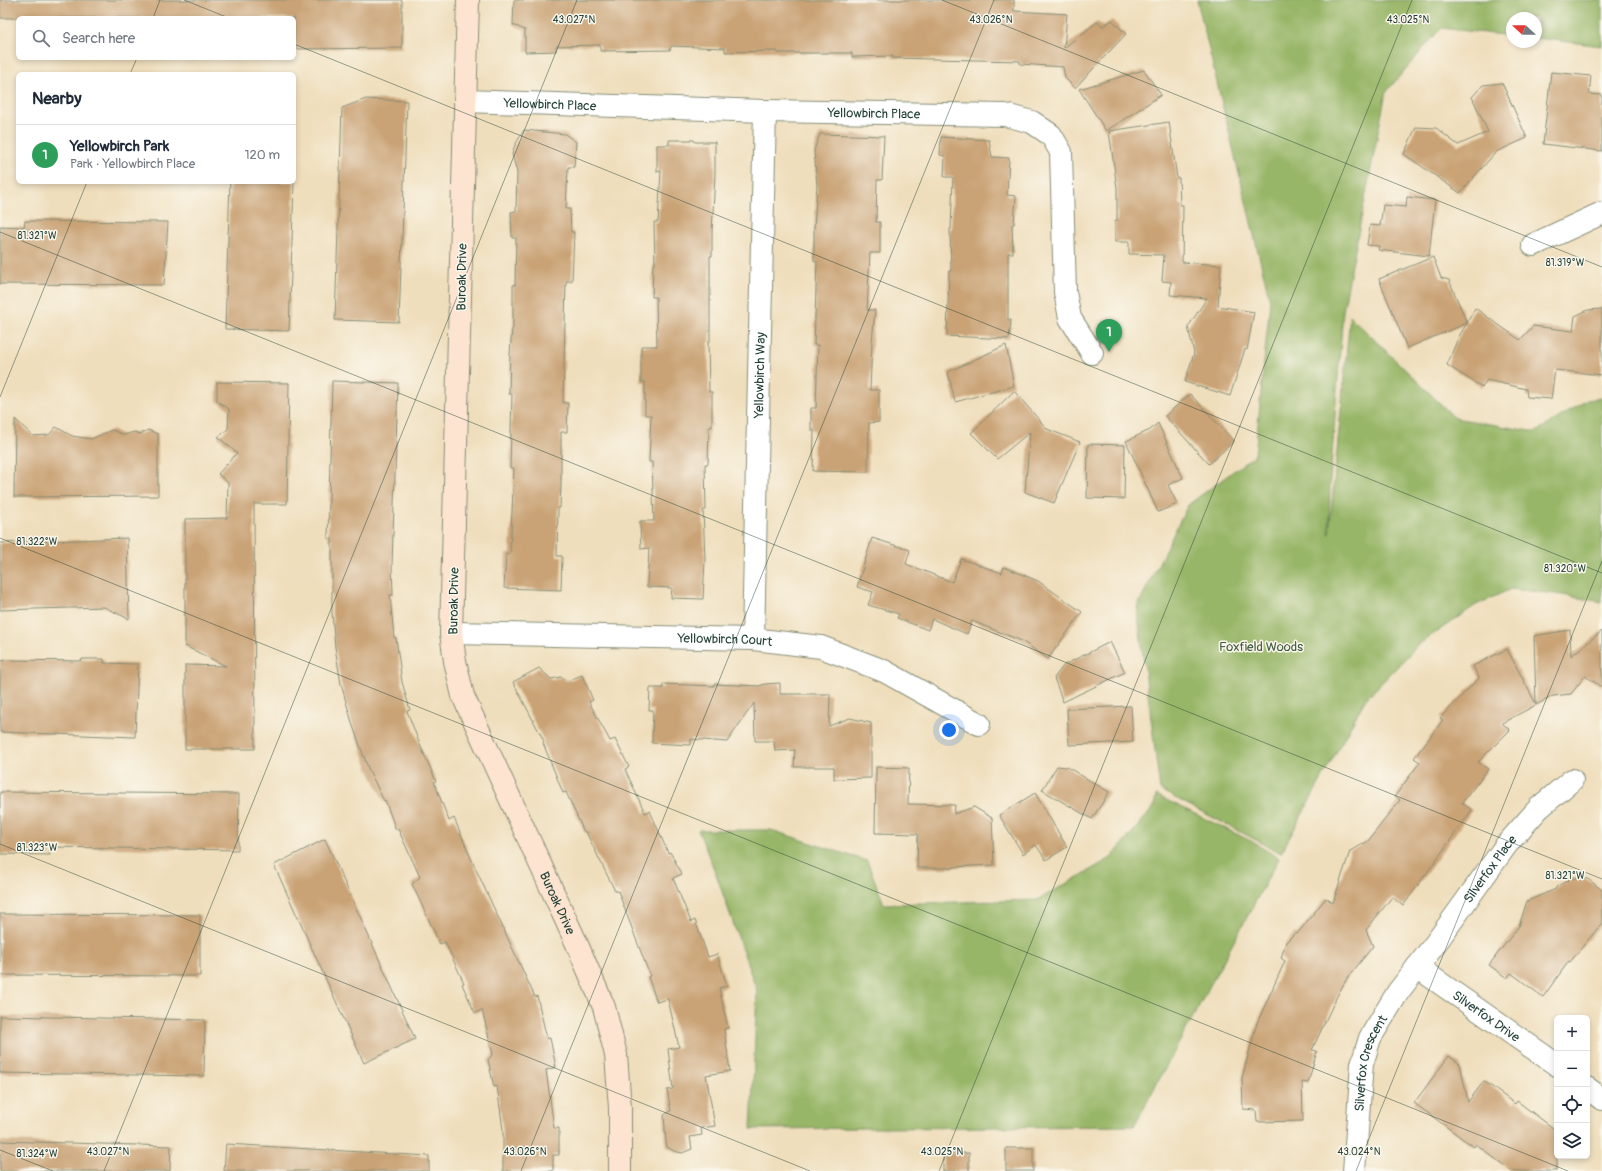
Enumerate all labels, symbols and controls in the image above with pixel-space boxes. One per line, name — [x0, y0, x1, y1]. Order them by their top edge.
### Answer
north arrow — [1506, 12, 1542, 48]
text: 43.027°N — [553, 14, 595, 26]
text: 43.026°N — [970, 14, 1013, 26]
text: 43.025°N — [1387, 14, 1430, 26]
search box — [16, 16, 296, 60]
icon: search — [30, 27, 52, 49]
text: Search here — [62, 29, 135, 48]
text: Nearby — [32, 88, 81, 109]
street label: Yellowbirch Place — [502, 95, 597, 114]
street label: Yellowbirch Place — [826, 105, 921, 123]
text: Yellowbirch Park — [70, 137, 169, 156]
text: 1 — [42, 147, 48, 163]
text: 120 m — [244, 147, 280, 163]
text: Park · Yellowbirch Place — [70, 156, 195, 172]
text: 81.321°W — [17, 230, 57, 242]
street label: Buroak Drive — [453, 243, 471, 311]
text: 81.319°W — [1546, 257, 1585, 269]
pin: 1 — [1096, 319, 1122, 352]
street label: Yellowbirch Way — [751, 331, 769, 419]
text: 81.322°W — [17, 536, 58, 548]
text: 81.320°W — [1544, 563, 1586, 575]
street label: Buroak Drive — [445, 567, 463, 635]
street label: Yellowbirch Court — [676, 630, 774, 650]
park label: Foxfield Woods — [1219, 639, 1303, 655]
your location — [939, 720, 959, 740]
street label: Silverfox Place — [1460, 832, 1521, 906]
text: 81.323°W — [17, 842, 58, 854]
street label: Buroak Drive — [536, 869, 579, 938]
text: 81.321°W — [1545, 870, 1585, 882]
street label: Silverfox Drive — [1449, 988, 1523, 1046]
street label: Silverfox Crescent — [1351, 1012, 1391, 1112]
map controls — [1554, 1015, 1590, 1159]
button: + — [1554, 1015, 1590, 1051]
button: − — [1554, 1051, 1590, 1087]
button: locate — [1554, 1087, 1590, 1123]
button: layers — [1554, 1123, 1590, 1159]
text: 43.027°N — [87, 1146, 129, 1158]
text: 43.026°N — [504, 1146, 547, 1158]
text: 43.025°N — [921, 1146, 964, 1158]
text: 43.024°N — [1338, 1146, 1381, 1158]
text: 81.324°W — [16, 1148, 58, 1160]

